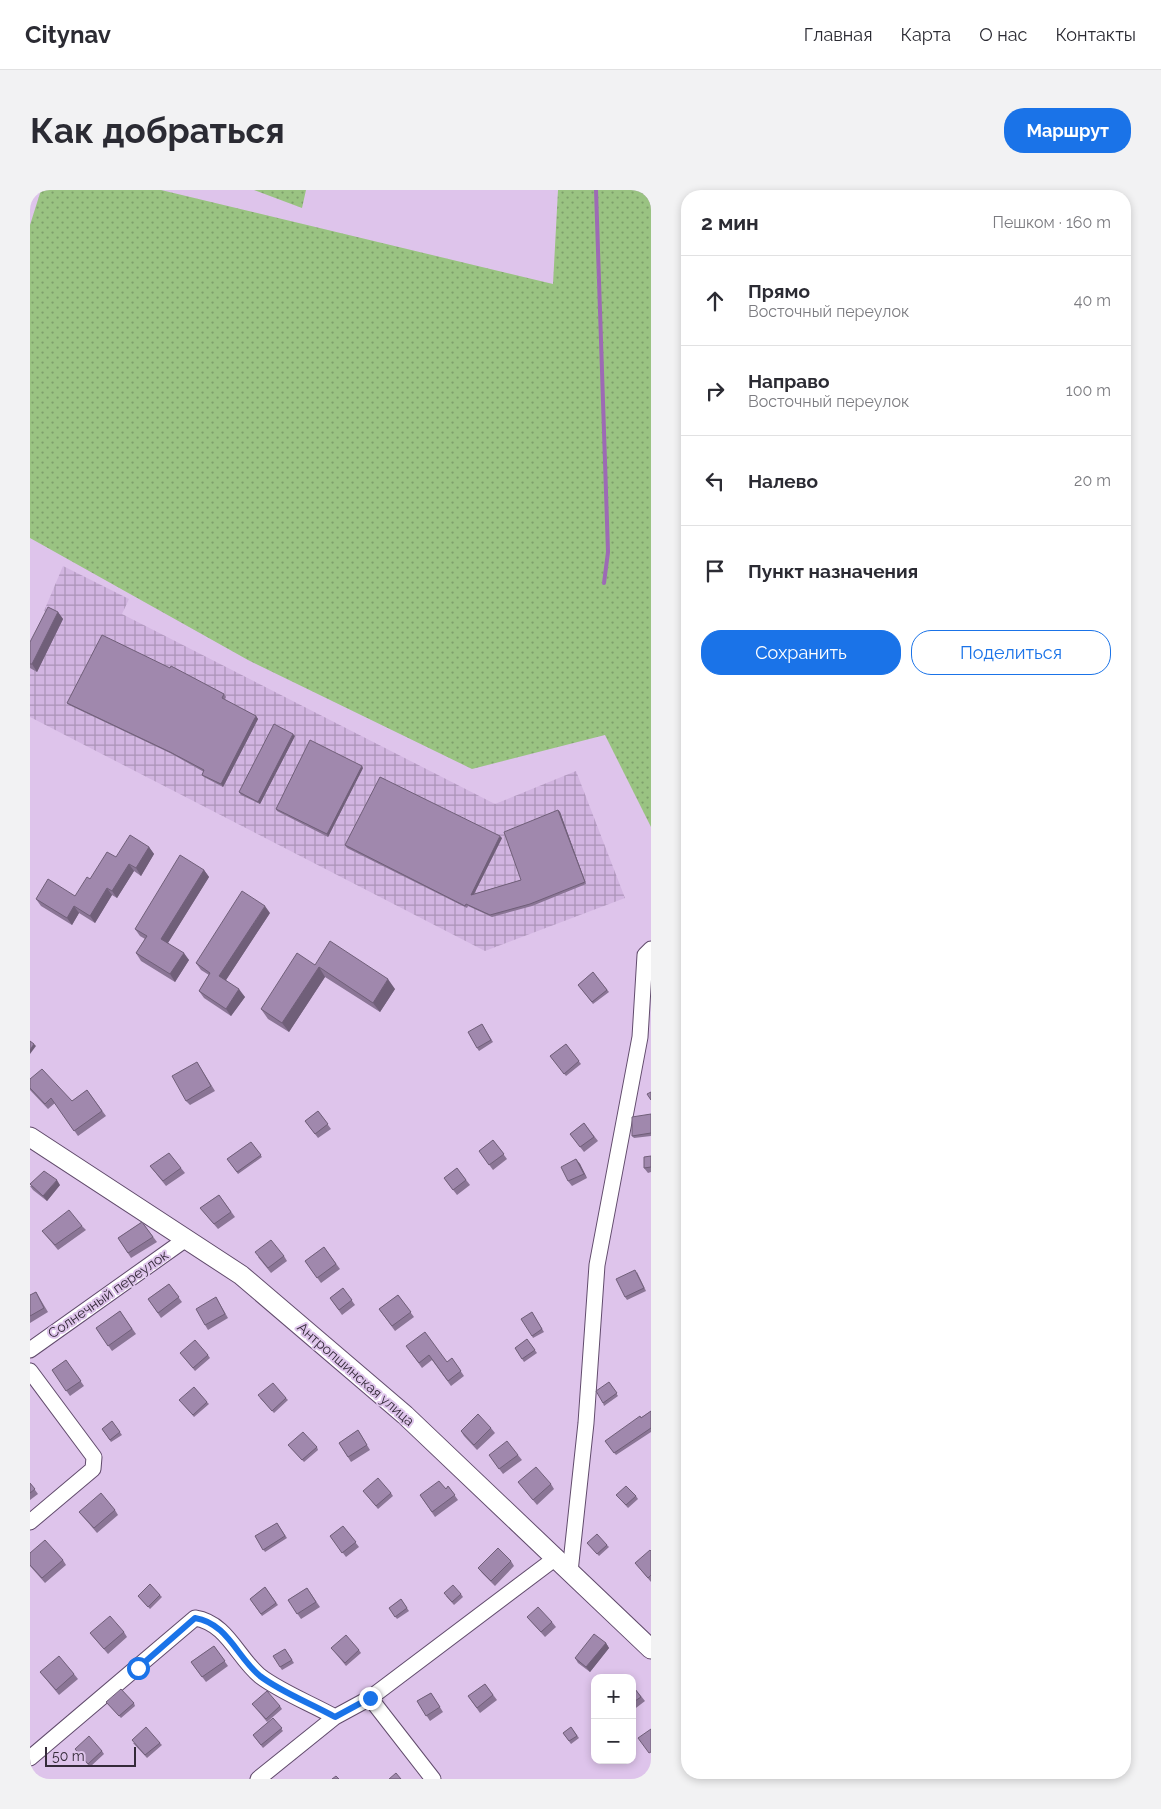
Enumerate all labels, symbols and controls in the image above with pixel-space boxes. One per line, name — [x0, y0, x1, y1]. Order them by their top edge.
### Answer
text: Citynav — [25, 20, 111, 49]
text: Главная — [804, 24, 872, 45]
text: Карта — [900, 24, 951, 45]
text: О нас — [979, 24, 1027, 45]
text: Контакты — [1055, 24, 1136, 45]
button: Маршрут — [1004, 108, 1131, 153]
text: Как добраться — [30, 110, 285, 151]
text: 2 мин — [701, 210, 759, 235]
text: Пешком · 160 m — [993, 213, 1111, 232]
text: Прямо — [748, 280, 810, 302]
icon: ahead — [701, 287, 729, 315]
text: 40 m — [1074, 291, 1111, 310]
text: Восточный переулок — [748, 302, 909, 321]
text: Направо — [748, 370, 829, 392]
icon: right — [701, 377, 729, 405]
text: 100 m — [1066, 381, 1111, 400]
text: Восточный переулок — [748, 392, 909, 411]
icon: left — [701, 467, 729, 495]
text: Налево — [748, 470, 818, 492]
text: 20 m — [1074, 471, 1111, 490]
icon: arrive — [701, 557, 729, 585]
text: Пункт назначения — [748, 560, 918, 582]
button: Сохранить — [701, 630, 901, 675]
button: Поделиться — [911, 630, 1111, 675]
street label: Солнечный переулок — [45, 1246, 171, 1342]
street label: Антропшинская улица — [294, 1319, 418, 1429]
route start — [127, 1657, 150, 1680]
map controls — [591, 1674, 636, 1764]
button: + — [591, 1674, 636, 1719]
route end — [359, 1687, 382, 1710]
button: − — [591, 1719, 636, 1764]
scale bar — [45, 1744, 136, 1767]
text: 50 m — [52, 1748, 85, 1764]

